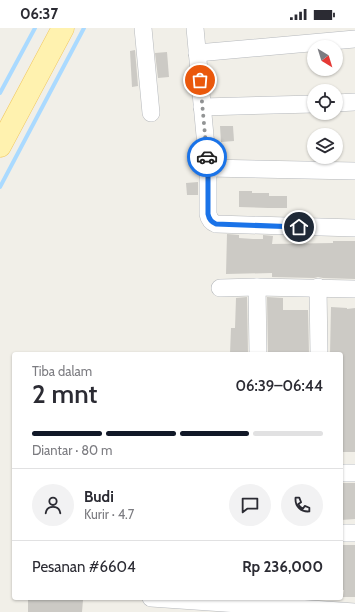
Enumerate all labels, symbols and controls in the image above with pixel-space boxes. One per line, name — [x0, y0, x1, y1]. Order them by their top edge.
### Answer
text: 06:37 — [20, 5, 58, 23]
north arrow — [307, 40, 343, 76]
map controls — [307, 40, 343, 164]
pin — [183, 63, 217, 97]
icon: bag — [189, 69, 211, 91]
button: locate — [307, 84, 343, 120]
button: layers — [307, 128, 343, 164]
courier — [187, 137, 227, 177]
icon: car — [196, 146, 218, 168]
pin — [282, 210, 316, 244]
icon: home — [288, 216, 310, 238]
text: Tiba dalam — [32, 363, 92, 379]
text: 06:39–06:44 — [236, 377, 323, 395]
text: 2 mnt — [32, 378, 97, 410]
text: Diantar · 80 m — [32, 442, 112, 458]
button: person — [32, 484, 74, 526]
button: chat — [229, 484, 271, 526]
button: phone — [281, 484, 323, 526]
text: Budi — [84, 488, 114, 506]
text: Kurir · 4.7 — [84, 506, 134, 522]
text: Pesanan #6604 — [32, 558, 136, 576]
text: Rp 236,000 — [242, 558, 323, 576]

